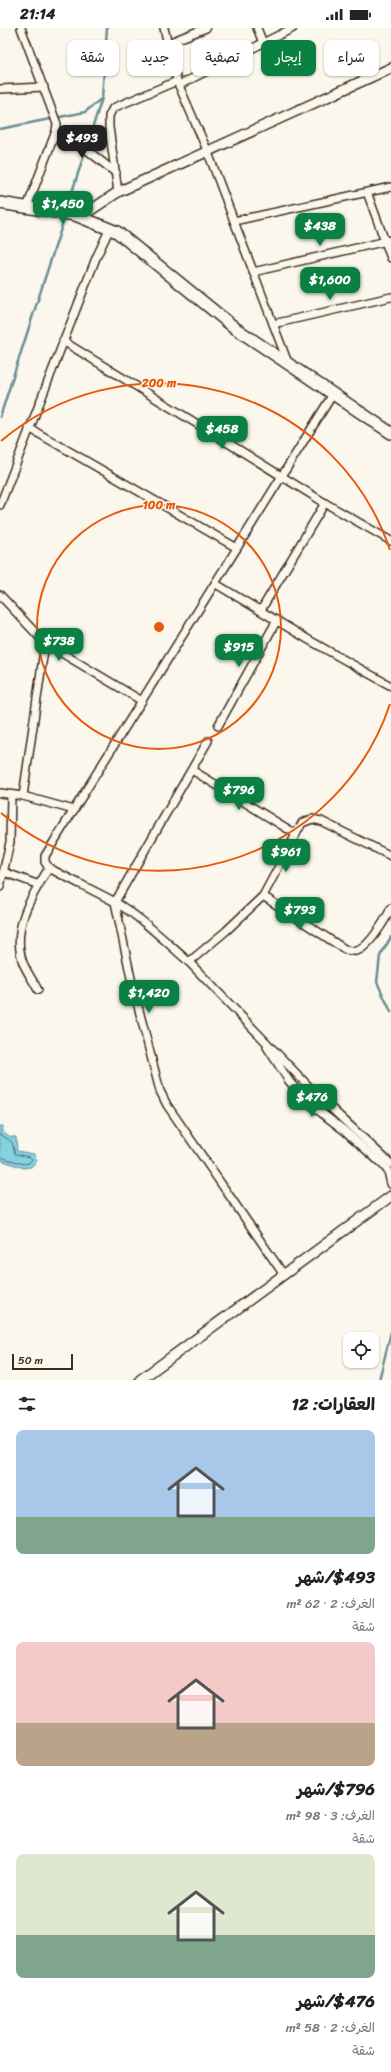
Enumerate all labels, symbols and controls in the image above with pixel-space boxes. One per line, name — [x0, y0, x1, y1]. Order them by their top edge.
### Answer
text: 21:14 — [20, 1, 55, 27]
chip: شقة — [67, 40, 119, 76]
chip: جديد — [127, 40, 183, 76]
chip: تصفية — [191, 40, 253, 76]
chip: إيجار — [261, 40, 316, 76]
chip: شراء — [324, 40, 379, 76]
pin: $493 — [58, 125, 106, 159]
text: $493 — [66, 126, 98, 149]
pin: $1,450 — [30, 191, 96, 225]
text: $1,450 — [42, 192, 84, 215]
pin: $438 — [296, 213, 344, 247]
text: $438 — [304, 214, 336, 237]
pin: $1,600 — [297, 267, 363, 301]
text: $1,600 — [309, 268, 351, 291]
text: 200 m — [141, 372, 177, 394]
pin: $458 — [198, 416, 246, 450]
text: $458 — [206, 417, 238, 440]
text: 100 m — [143, 494, 176, 516]
centre of rings — [152, 620, 166, 634]
pin: $738 — [35, 628, 83, 662]
text: $738 — [43, 629, 75, 652]
pin: $915 — [215, 634, 263, 668]
text: $915 — [224, 635, 254, 658]
pin: $796 — [215, 777, 263, 811]
text: $796 — [223, 778, 255, 801]
pin: $961 — [262, 839, 310, 873]
text: $961 — [271, 840, 301, 863]
pin: $793 — [276, 897, 324, 931]
text: $793 — [284, 898, 316, 921]
pin: $1,420 — [116, 980, 182, 1014]
text: $1,420 — [128, 981, 170, 1004]
pin: $476 — [288, 1084, 336, 1118]
text: $476 — [296, 1085, 328, 1108]
map controls — [343, 1332, 379, 1368]
button: locate — [343, 1332, 379, 1368]
text: 50 m — [18, 1351, 43, 1370]
scale bar — [12, 1352, 73, 1371]
text: العقارات: 12 — [291, 1389, 375, 1419]
icon: filters — [16, 1393, 38, 1415]
icon: home — [160, 1456, 232, 1528]
text: $493/شهر — [296, 1562, 375, 1592]
text: الغرف: 2 · 62 m² — [287, 1592, 375, 1615]
text: شقة — [352, 1615, 375, 1638]
icon: home — [160, 1668, 232, 1740]
text: $796/شهر — [297, 1774, 375, 1804]
text: الغرف: 3 · 98 m² — [286, 1804, 375, 1827]
text: شقة — [352, 1827, 375, 1850]
icon: home — [160, 1880, 232, 1952]
text: $476/شهر — [297, 1986, 375, 2016]
text: الغرف: 2 · 58 m² — [286, 2016, 375, 2039]
text: شقة — [352, 2039, 375, 2062]

